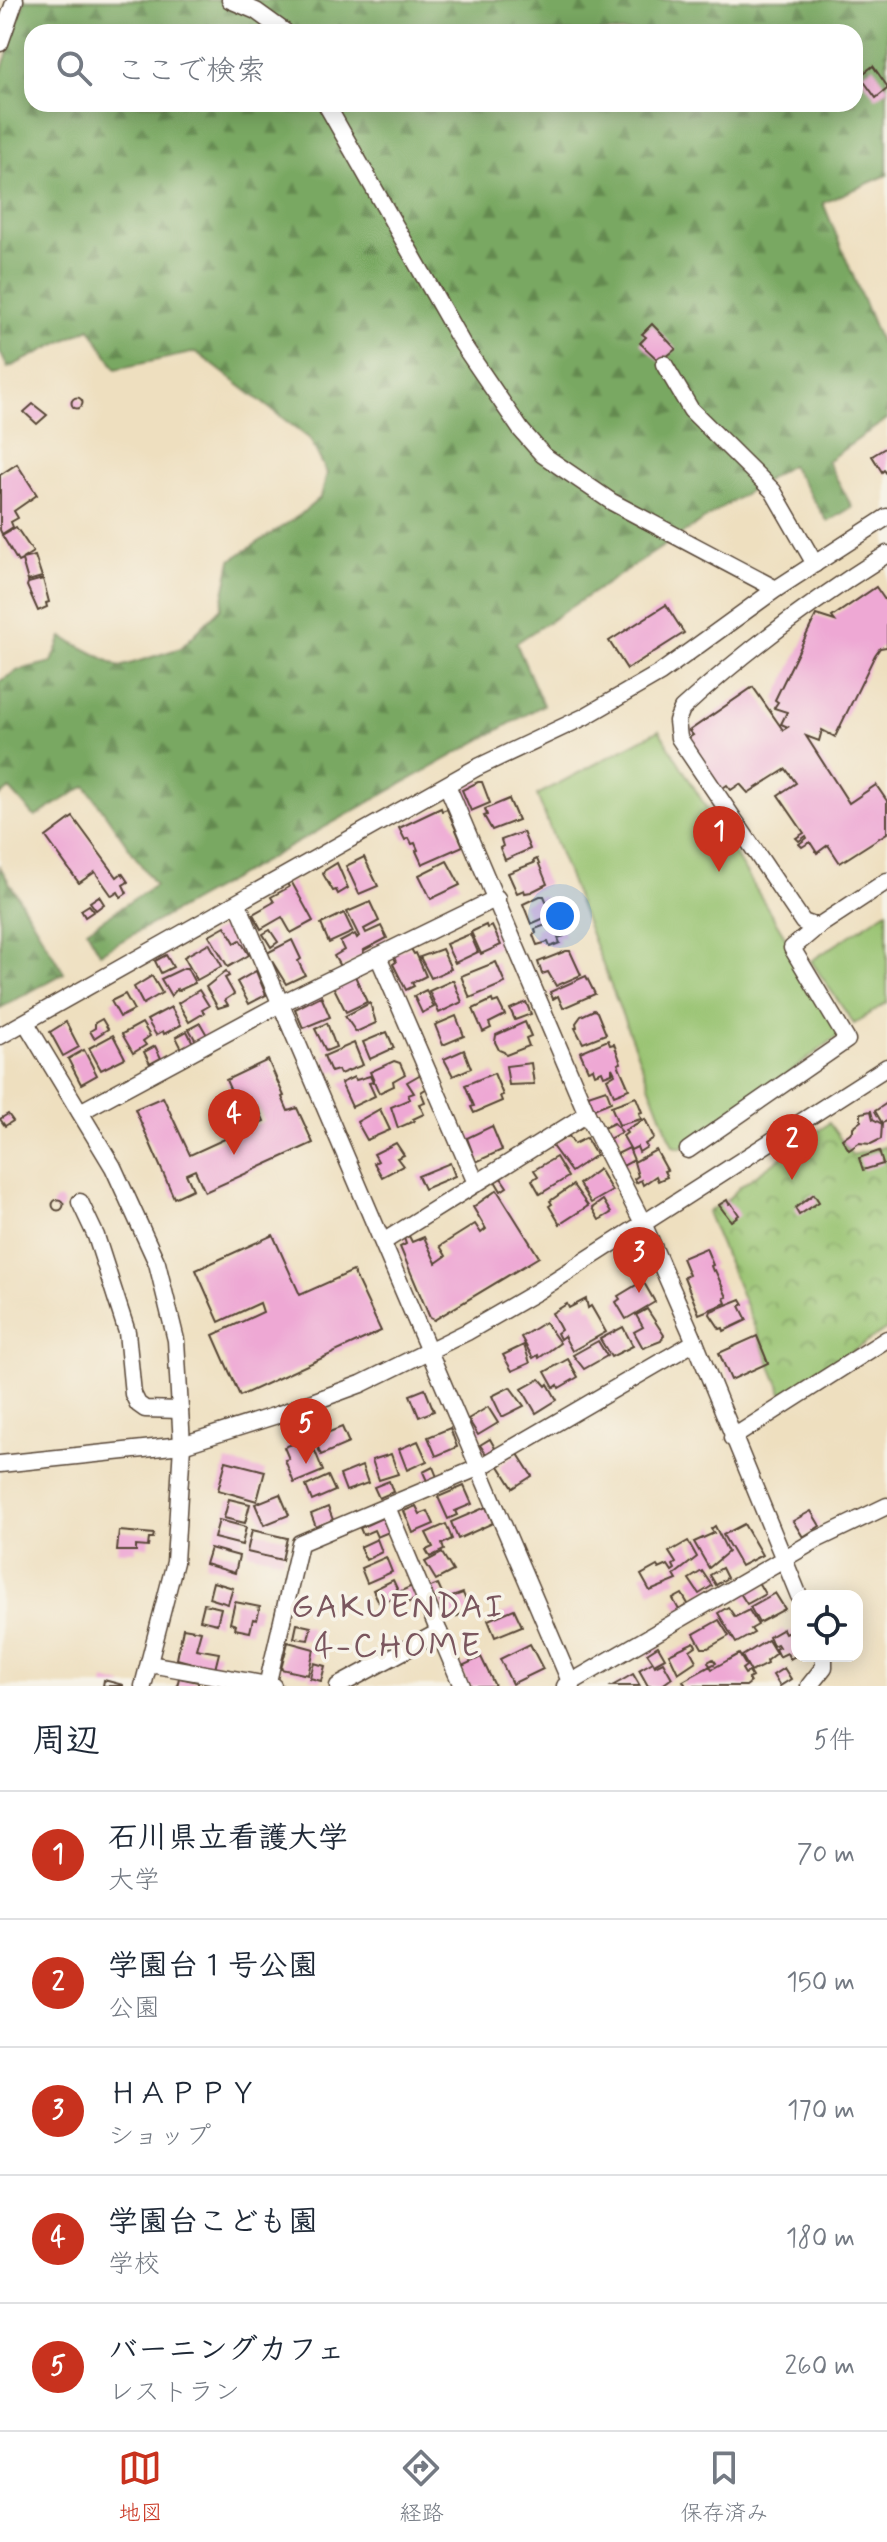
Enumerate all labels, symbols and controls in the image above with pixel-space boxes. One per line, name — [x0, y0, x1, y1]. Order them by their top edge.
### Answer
search box — [24, 24, 863, 112]
icon: search — [52, 46, 96, 90]
text: ここで検索 — [116, 52, 266, 91]
pin: 1 — [693, 806, 745, 872]
your location — [540, 896, 580, 936]
pin: 4 — [208, 1089, 260, 1155]
pin: 2 — [766, 1114, 818, 1180]
pin: 3 — [613, 1227, 665, 1293]
pin: 5 — [280, 1398, 332, 1464]
district label: GAKUENDAI 4-CHOME — [291, 1585, 505, 1669]
map controls — [791, 1590, 863, 1662]
button: locate — [791, 1590, 863, 1662]
text: 周辺 — [32, 1719, 100, 1764]
text: 5件 — [813, 1724, 855, 1758]
text: 石川県立看護大学 — [108, 1819, 348, 1858]
text: 1 — [52, 1838, 64, 1872]
text: 70 m — [797, 1838, 855, 1872]
text: 大学 — [108, 1864, 160, 1898]
text: 学園台１号公園 — [108, 1947, 318, 1986]
text: 2 — [52, 1966, 64, 2000]
text: 150 m — [786, 1966, 855, 2000]
text: 公園 — [108, 1992, 160, 2026]
text: ＨＡＰＰＹ — [108, 2075, 258, 2114]
text: 3 — [52, 2094, 64, 2128]
text: 170 m — [787, 2094, 855, 2128]
text: ショップ — [108, 2120, 211, 2154]
text: 学園台こども園 — [108, 2203, 318, 2242]
text: 4 — [50, 2222, 66, 2256]
text: 180 m — [786, 2222, 855, 2256]
text: 学校 — [108, 2248, 160, 2282]
text: バーニングカフェ — [108, 2331, 346, 2370]
text: 5 — [50, 2350, 66, 2384]
text: 260 m — [785, 2350, 855, 2384]
text: レストラン — [108, 2376, 240, 2410]
tab: 地図 — [118, 2446, 163, 2528]
tab: 経路 — [399, 2446, 444, 2528]
tab: 保存済み — [680, 2446, 769, 2528]

